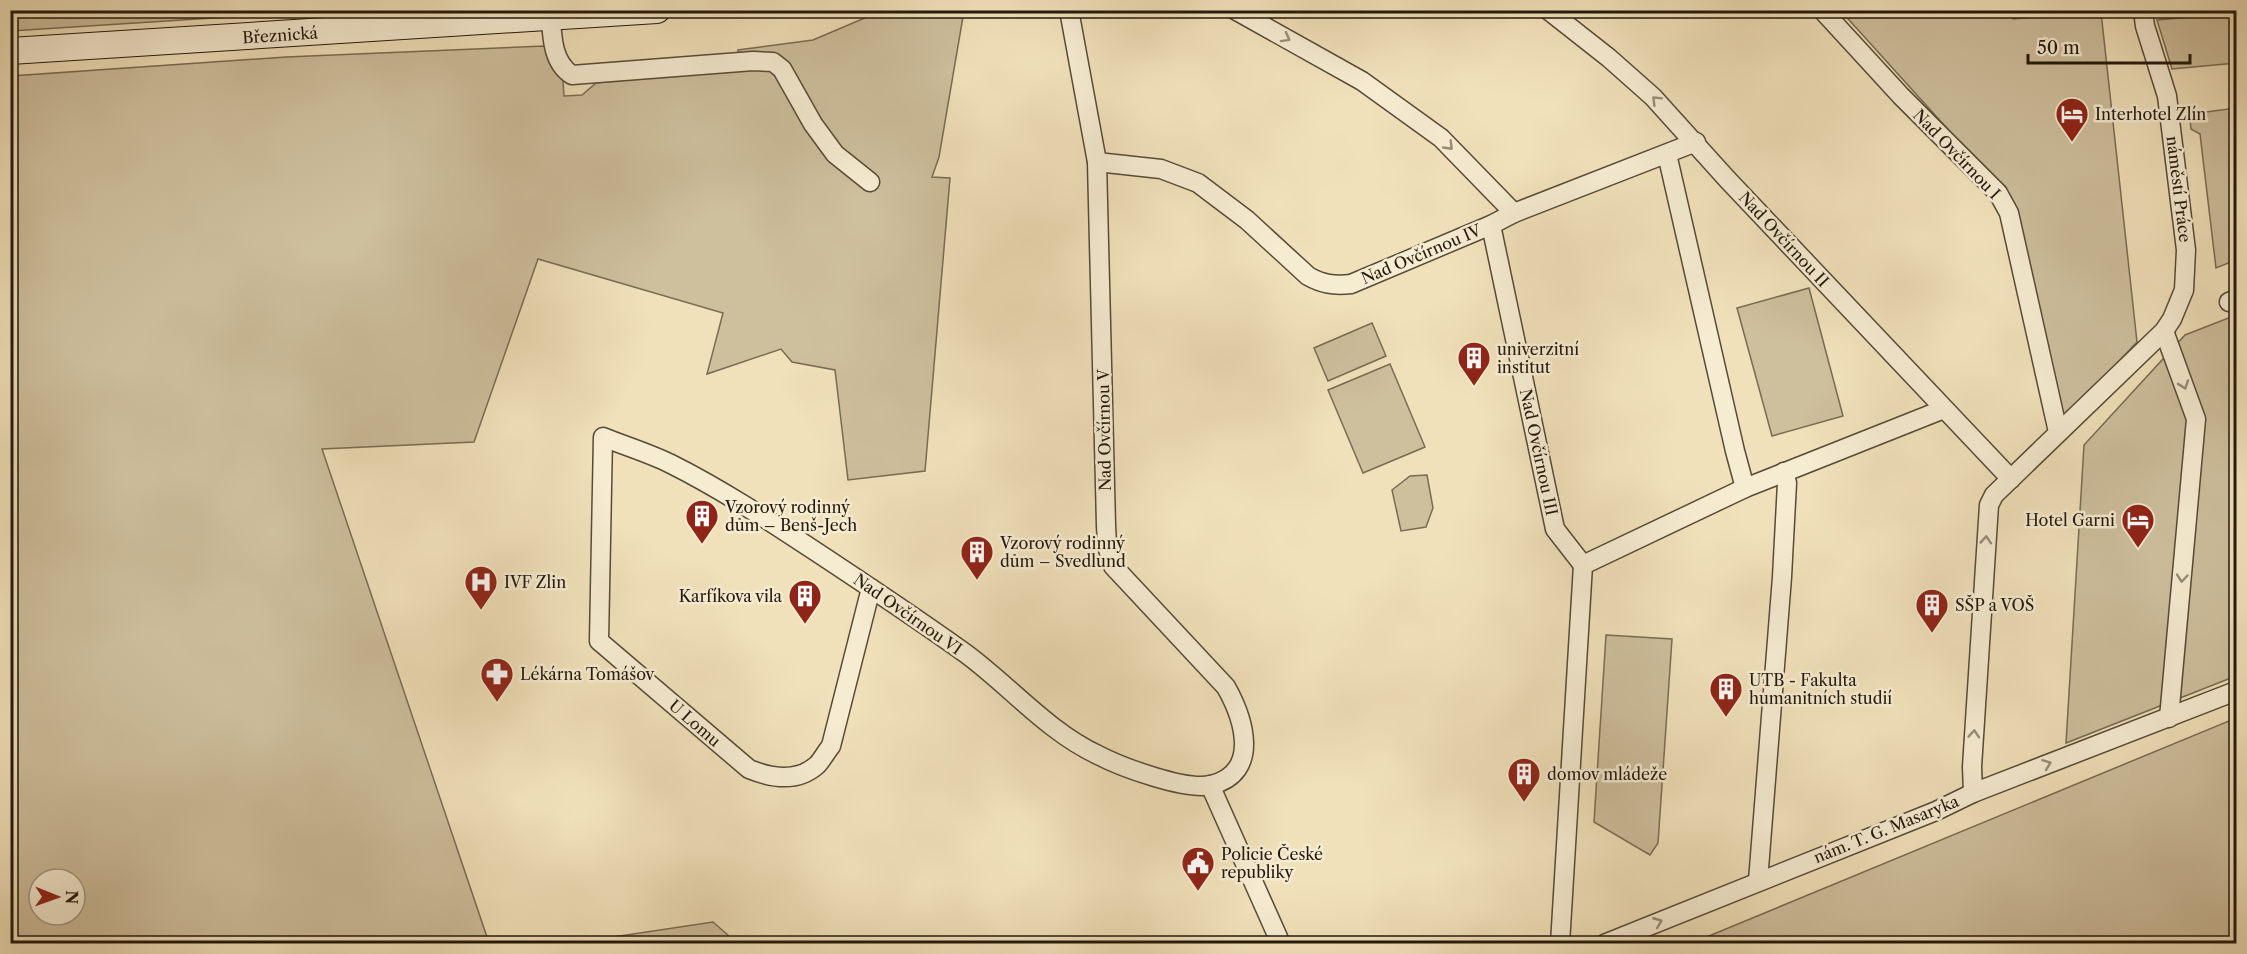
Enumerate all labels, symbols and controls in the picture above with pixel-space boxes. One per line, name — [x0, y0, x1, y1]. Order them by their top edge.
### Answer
street label: Březnická — [242, 22, 319, 48]
scale bar — [2028, 27, 2190, 65]
one-way arrow — [1280, 31, 1291, 42]
text: 50 m — [2037, 37, 2080, 59]
one-way arrow — [1652, 96, 1663, 107]
hotel icon: Interhotel Zlín — [2054, 96, 2090, 143]
place label: Interhotel Zlín — [2095, 104, 2206, 124]
street label: Nad Ovčírnou I — [1909, 105, 2005, 203]
street label: náměstí Práce — [2163, 135, 2195, 243]
one-way arrow — [1441, 138, 1452, 149]
street label: Nad Ovčírnou II — [1735, 187, 1833, 291]
street label: Nad Ovčírnou IV — [1358, 220, 1484, 288]
place label: univerzitní institut — [1497, 339, 1579, 377]
building icon: univerzitní institut — [1456, 340, 1492, 387]
street label: Nad Ovčírnou V — [1093, 368, 1115, 491]
one-way arrow — [2177, 380, 2190, 390]
street label: Nad Ovčírnou III — [1516, 387, 1562, 517]
place label: Vzorový rodinný dům – Benš-Jech — [724, 497, 857, 535]
building icon: Vzorový rodinný dům – Benš-Jech — [684, 498, 720, 545]
hotel icon: Hotel Garni — [2120, 502, 2156, 549]
place label: Hotel Garni — [2025, 510, 2115, 530]
place label: Vzorový rodinný dům – Svedlund — [999, 533, 1126, 571]
building icon: Vzorový rodinný dům – Svedlund — [959, 534, 995, 581]
one-way arrow — [1980, 535, 1993, 544]
hospital icon: IVF Zlin — [463, 564, 499, 611]
street label: Nad Ovčírnou VI — [850, 569, 966, 659]
place label: IVF Zlin — [504, 572, 566, 592]
one-way arrow — [2176, 573, 2189, 583]
building icon: Karfíkova vila — [787, 578, 823, 625]
place label: Karfíkova vila — [679, 586, 783, 606]
building icon: SŠP a VOŠ — [1914, 587, 1950, 634]
place label: SŠP a VOŠ — [1955, 594, 2034, 615]
pharmacy icon: Lékárna Tomášov — [479, 656, 515, 703]
place label: Lékárna Tomášov — [520, 664, 655, 684]
place label: UTB - Fakulta humanitních studií — [1749, 670, 1892, 708]
building icon: UTB - Fakulta humanitních studií — [1708, 671, 1744, 718]
street label: U Lomu — [665, 695, 725, 751]
one-way arrow — [1967, 730, 1980, 739]
building icon: domov mládeže — [1506, 756, 1542, 803]
one-way arrow — [2041, 759, 2052, 772]
place label: domov mládeže — [1547, 764, 1667, 784]
street label: nám. T. G. Masaryka — [1810, 791, 1962, 867]
place label: Policie České republiky — [1221, 843, 1323, 882]
public building icon: Policie České republiky — [1180, 845, 1216, 892]
north arrow — [27, 867, 87, 927]
text: N — [62, 890, 82, 904]
one-way arrow — [1652, 917, 1663, 929]

